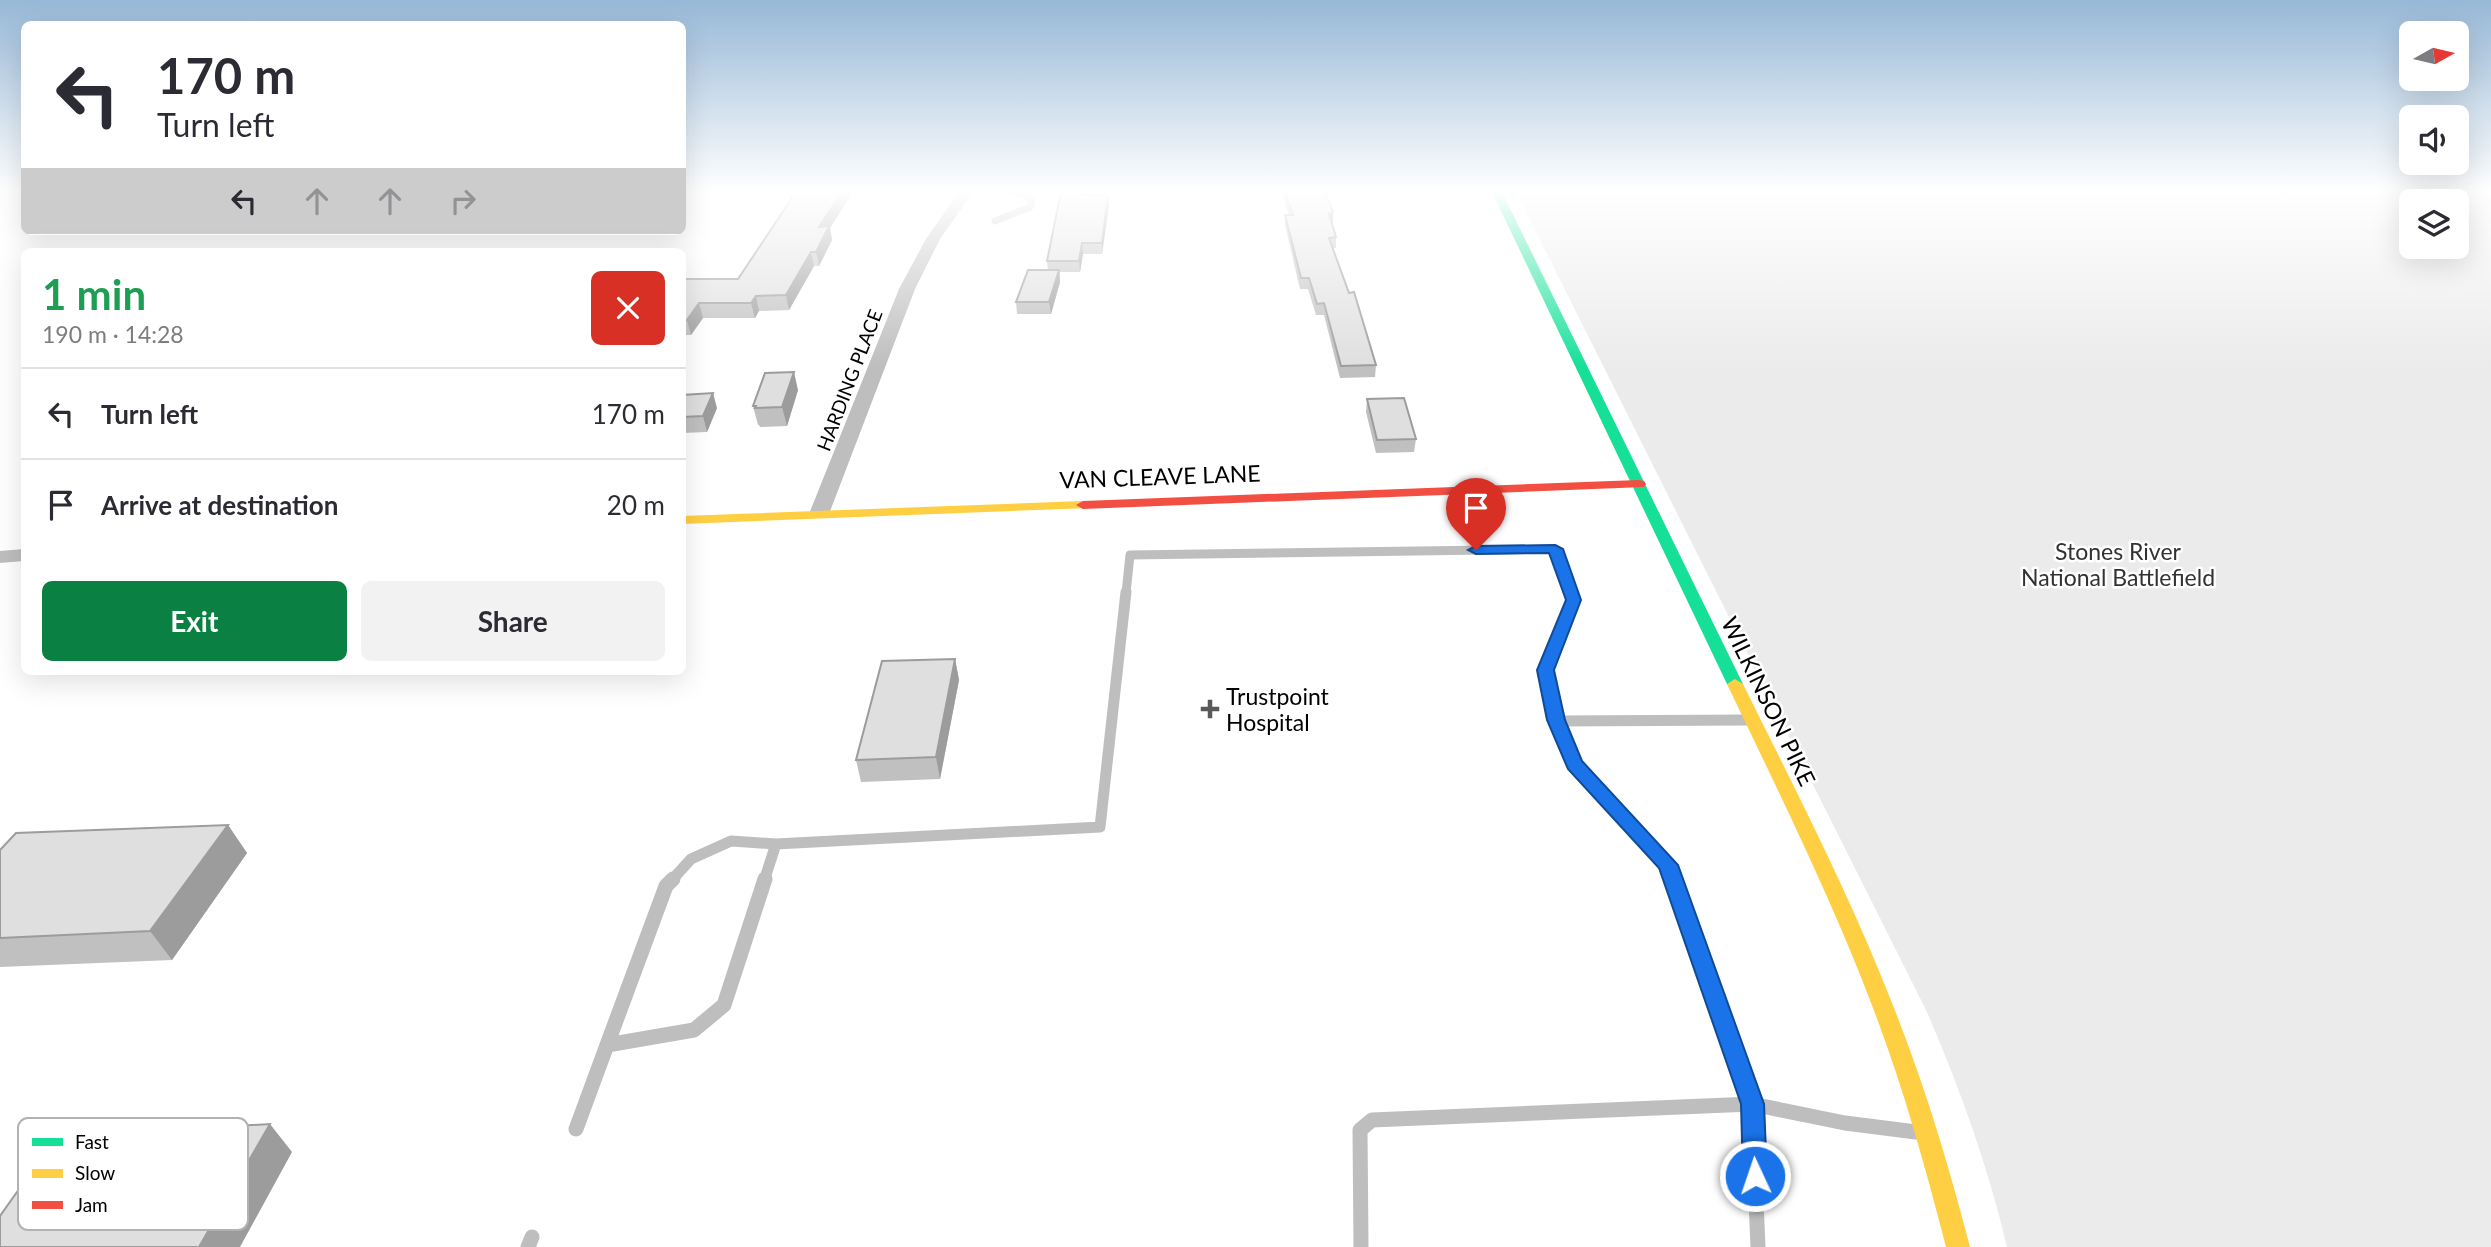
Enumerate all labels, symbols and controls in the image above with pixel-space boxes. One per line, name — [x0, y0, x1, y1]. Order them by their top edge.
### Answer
north arrow — [2399, 21, 2469, 91]
map controls — [2399, 21, 2469, 259]
text: 170 m — [157, 46, 295, 104]
icon: left — [42, 49, 133, 140]
text: Turn left — [157, 105, 274, 144]
button: sound — [2399, 105, 2469, 175]
icon: left — [225, 182, 263, 220]
icon: ahead — [298, 182, 336, 220]
icon: ahead — [371, 182, 409, 220]
icon: right — [444, 182, 482, 220]
button: layers — [2399, 189, 2469, 259]
text: 1 min — [42, 269, 146, 319]
button: close — [591, 271, 665, 345]
street label: HARDING PLACE — [811, 306, 887, 454]
text: 190 m · 14:28 — [42, 320, 184, 348]
icon: left — [42, 395, 80, 433]
text: Turn left — [101, 398, 198, 430]
text: 170 m — [592, 398, 665, 430]
street label: VAN CLEAVE LANE — [1059, 458, 1261, 494]
pin — [1446, 478, 1506, 550]
icon: arrive — [42, 486, 80, 524]
text: Arrive at destination — [101, 489, 338, 521]
text: 20 m — [607, 489, 665, 521]
icon: arrive — [1457, 489, 1495, 527]
park label: Stones River National Battlefield — [2021, 537, 2215, 591]
button: Exit — [42, 581, 347, 661]
button: Share — [361, 581, 665, 661]
street label: WILKINSON PIKE — [1716, 612, 1822, 790]
place label: Trustpoint Hospital — [1226, 682, 1330, 736]
marker: Trustpoint Hospital — [1200, 699, 1220, 719]
legend — [18, 1118, 248, 1230]
text: Fast — [75, 1130, 109, 1153]
position arrow — [1718, 1139, 1792, 1213]
text: Slow — [75, 1161, 115, 1184]
text: Jam — [75, 1193, 108, 1216]

